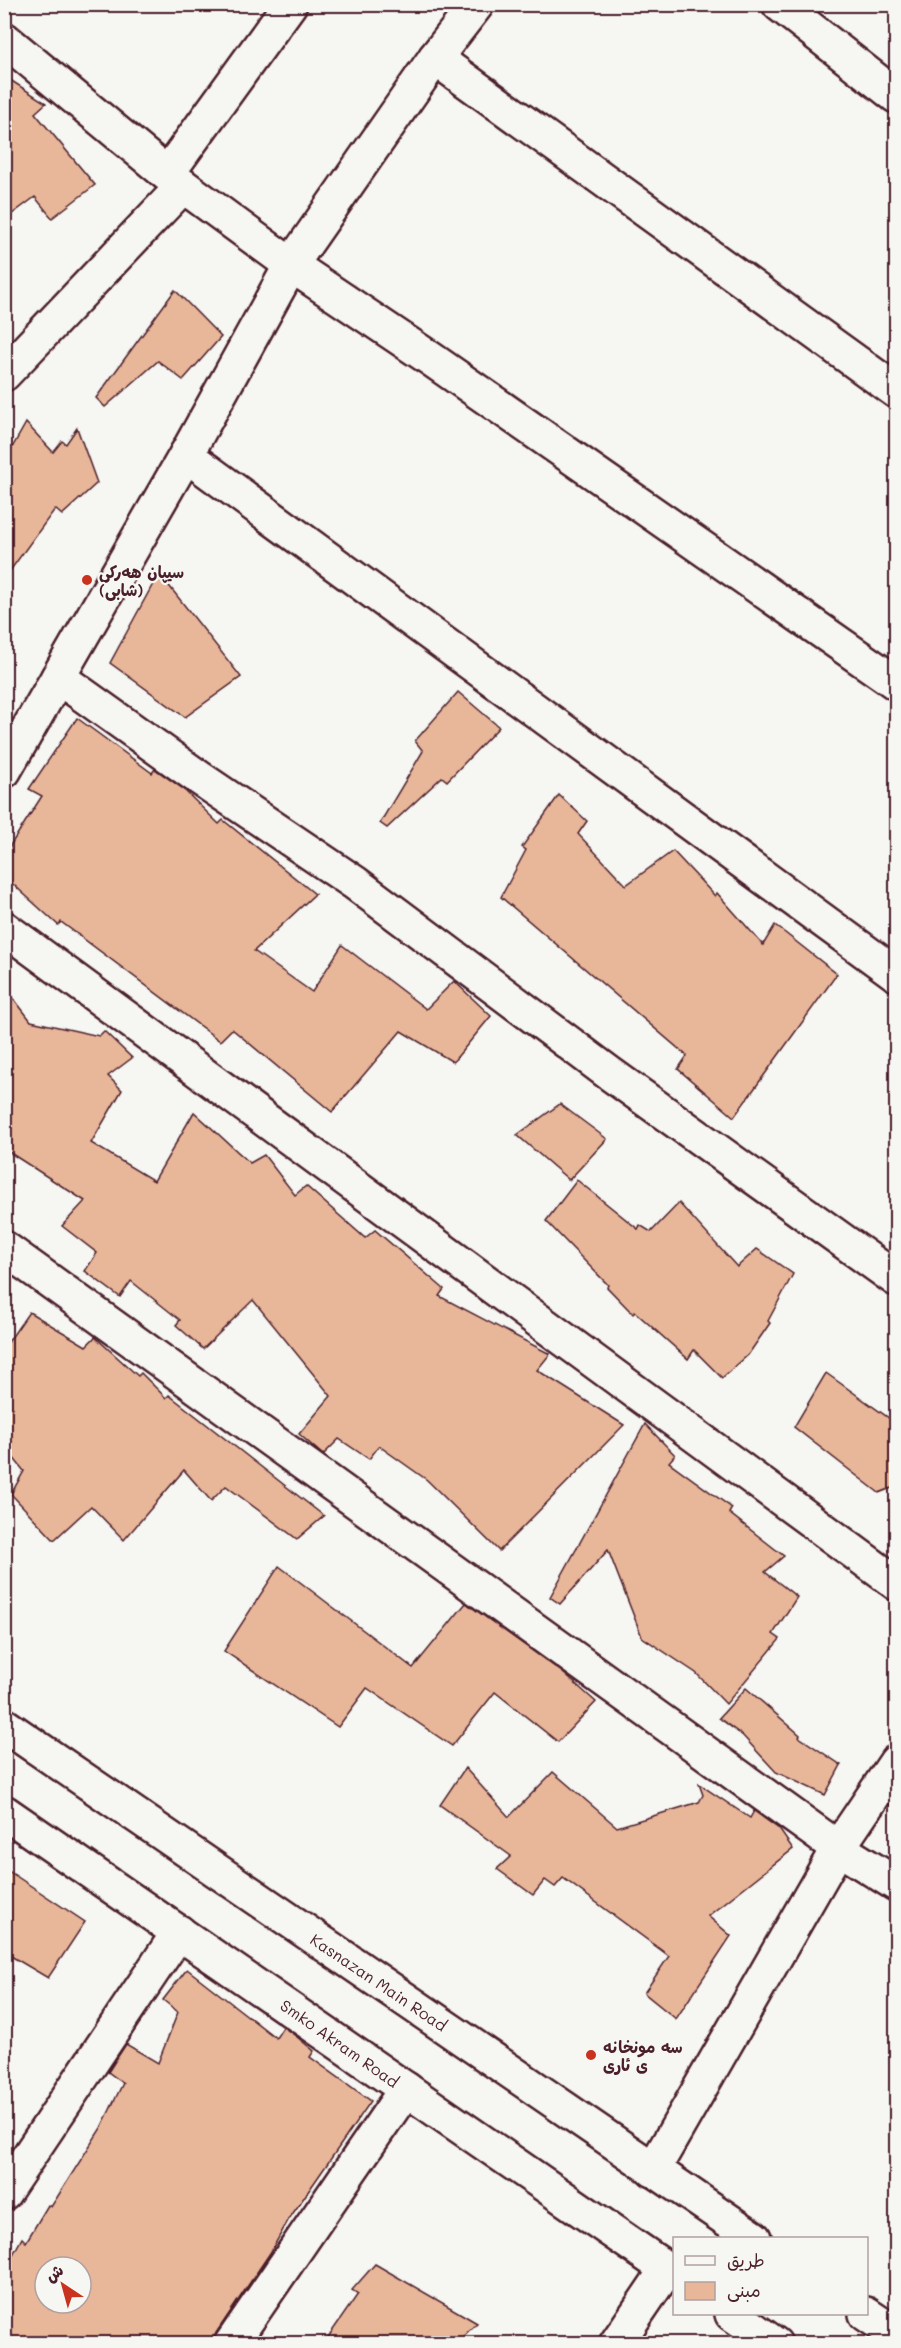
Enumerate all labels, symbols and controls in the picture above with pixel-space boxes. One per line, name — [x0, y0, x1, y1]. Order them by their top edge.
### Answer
place label: سیپان هەرکی (شابی) — [99, 561, 184, 601]
marker: سیپان هەرکی (شابی) — [80, 573, 94, 587]
street label: Kasnazan Main Road — [307, 1928, 451, 2036]
street label: Smko Akram Road — [277, 1994, 403, 2092]
place label: سه مونخانه ی ئاری — [603, 2036, 683, 2075]
marker: سه مونخانه ی ئاری — [584, 2048, 598, 2062]
legend — [673, 2237, 868, 2315]
text: طريق — [727, 2248, 765, 2272]
north arrow — [33, 2255, 93, 2315]
text: ش — [41, 2259, 67, 2286]
text: مبنى — [727, 2278, 761, 2302]

